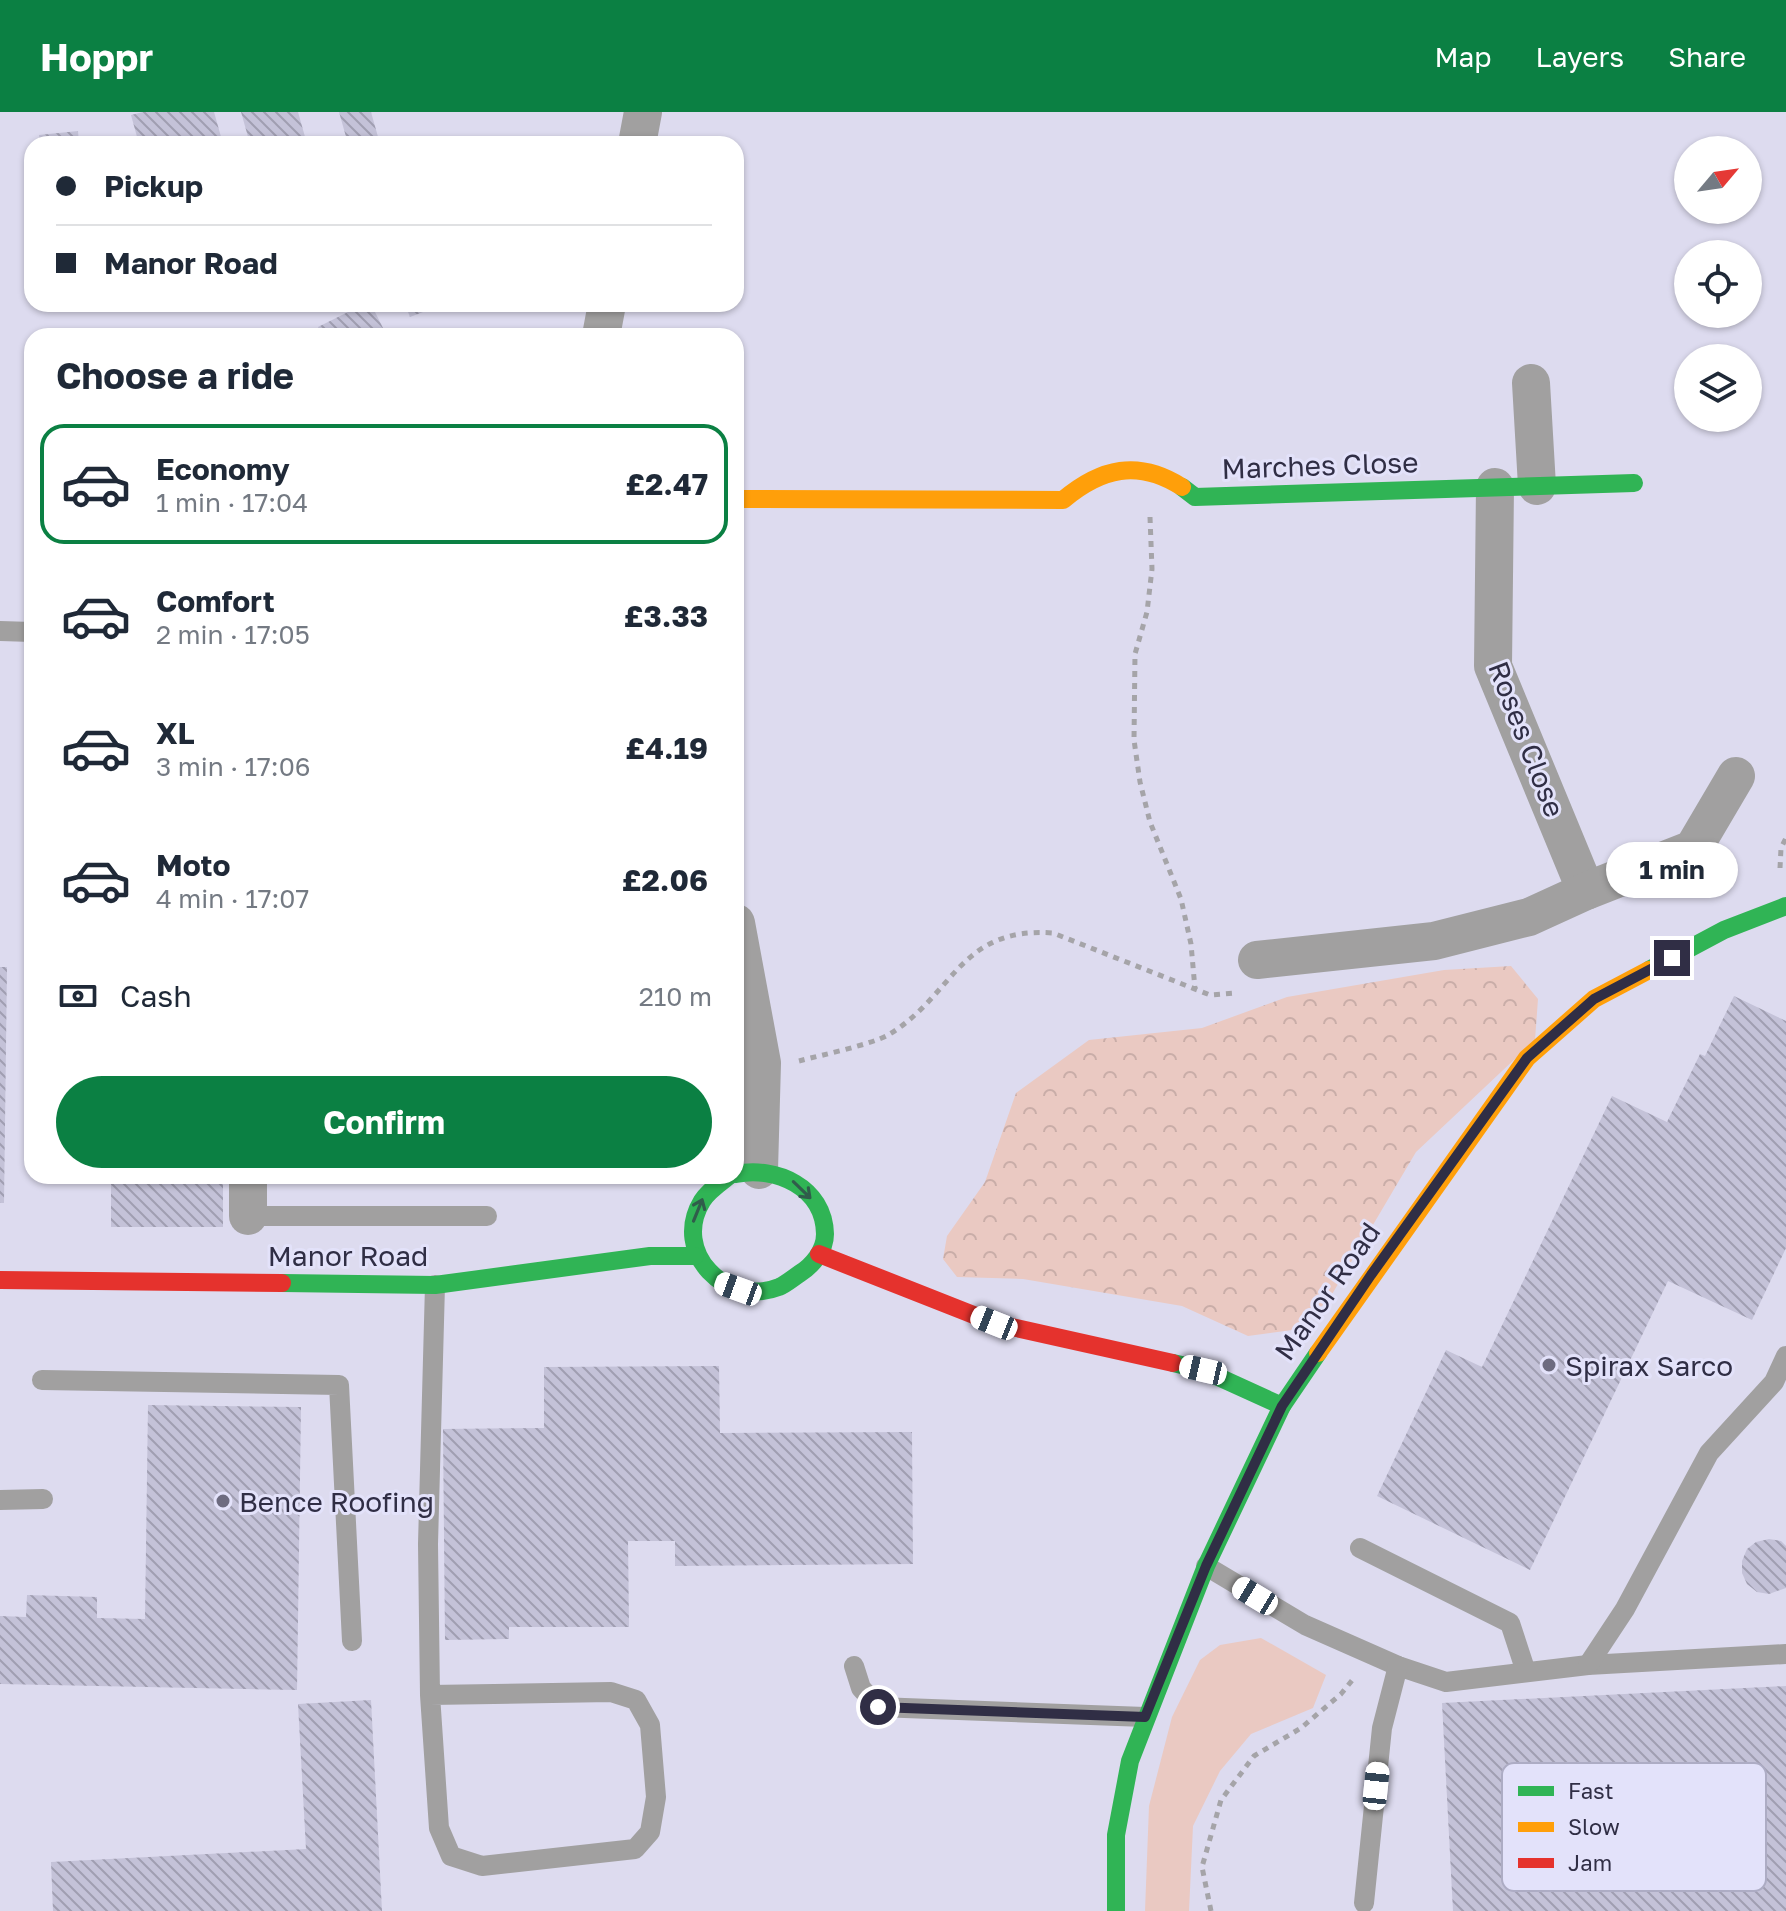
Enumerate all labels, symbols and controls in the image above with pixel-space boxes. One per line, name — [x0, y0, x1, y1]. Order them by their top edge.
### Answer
text: Hoppr — [40, 34, 153, 79]
text: Map — [1434, 40, 1492, 73]
text: Layers — [1536, 40, 1624, 73]
text: Share — [1668, 40, 1746, 73]
north arrow — [1674, 136, 1762, 224]
map controls — [1674, 136, 1762, 432]
text: Pickup — [104, 168, 203, 204]
button: locate — [1674, 240, 1762, 328]
text: Manor Road — [104, 245, 278, 281]
button: layers — [1674, 344, 1762, 432]
text: Choose a ride — [56, 354, 294, 397]
street label: Marches Close — [1221, 445, 1419, 485]
icon: car — [60, 448, 132, 520]
text: Economy — [156, 451, 290, 487]
text: £2.47 — [625, 466, 708, 502]
text: 1 min · 17:04 — [156, 487, 308, 518]
icon: car — [60, 580, 132, 652]
text: Comfort — [156, 583, 275, 619]
text: £3.33 — [624, 598, 708, 634]
text: 2 min · 17:05 — [156, 619, 310, 650]
street label: Roses Close — [1482, 656, 1572, 822]
icon: car — [60, 712, 132, 784]
text: XL — [156, 715, 195, 751]
text: £4.19 — [625, 730, 708, 766]
text: 3 min · 17:06 — [156, 751, 311, 782]
callout: 1 min — [1606, 842, 1738, 898]
icon: car — [60, 844, 132, 916]
text: Moto — [156, 847, 231, 883]
text: 1 min — [1639, 854, 1705, 885]
text: £2.06 — [622, 862, 708, 898]
text: 4 min · 17:07 — [156, 883, 309, 914]
route end — [1654, 940, 1690, 976]
icon: cash — [56, 974, 100, 1018]
text: Cash — [120, 978, 192, 1014]
text: 210 m — [639, 981, 712, 1012]
button: Confirm — [56, 1076, 712, 1168]
one-way arrow — [792, 1179, 812, 1199]
one-way arrow — [692, 1198, 706, 1223]
street label: Manor Road — [1267, 1216, 1387, 1366]
street label: Manor Road — [268, 1239, 428, 1272]
car — [711, 1270, 765, 1308]
car — [967, 1303, 1021, 1343]
place label: Spirax Sarco — [1565, 1349, 1733, 1382]
car — [1177, 1353, 1229, 1387]
marker: Spirax Sarco — [1540, 1356, 1558, 1374]
place label: Bence Roofing — [239, 1485, 434, 1518]
marker: Bence Roofing — [214, 1492, 232, 1510]
car — [1228, 1573, 1282, 1619]
route start — [860, 1689, 896, 1725]
car — [1362, 1761, 1390, 1811]
legend — [1502, 1763, 1766, 1891]
text: Fast — [1568, 1777, 1614, 1804]
text: Slow — [1568, 1813, 1620, 1840]
text: Jam — [1568, 1849, 1612, 1876]

